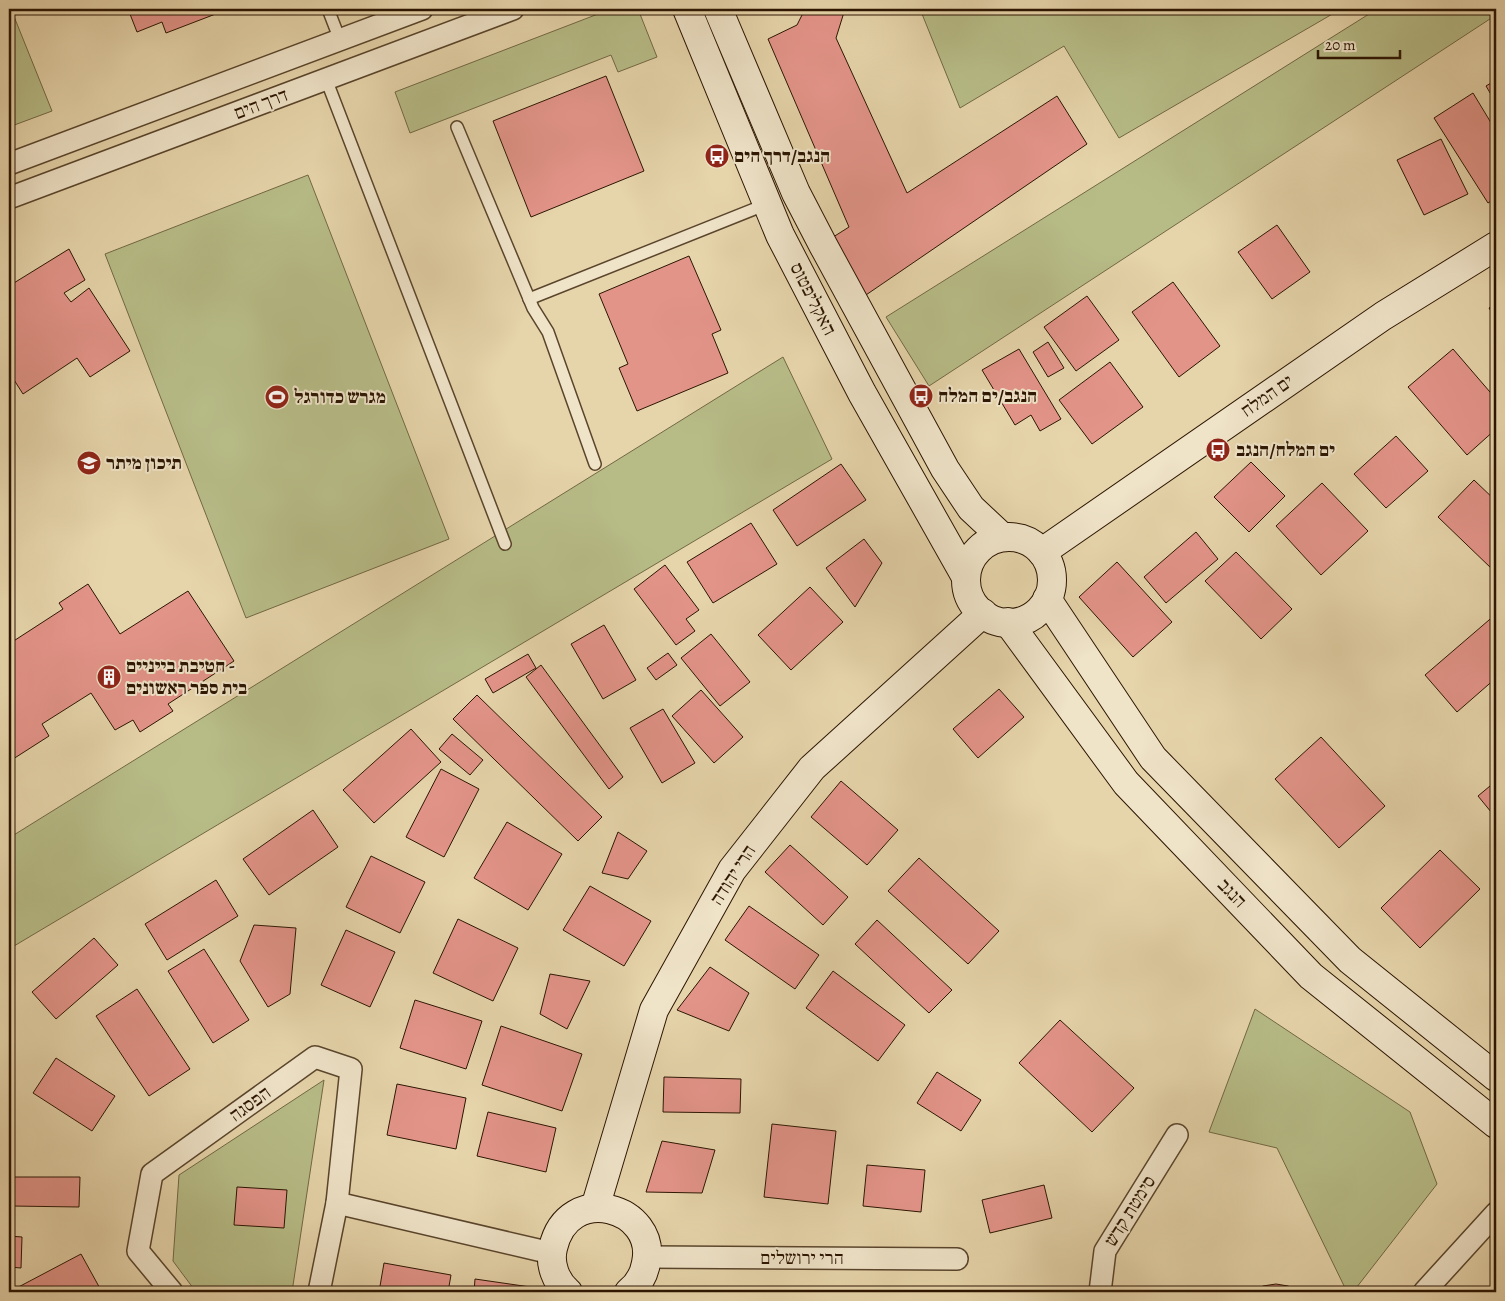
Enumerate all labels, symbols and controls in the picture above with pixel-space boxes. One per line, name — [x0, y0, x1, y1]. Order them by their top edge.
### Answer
scale bar — [1318, 28, 1400, 60]
text: 20 m — [1325, 35, 1356, 55]
street label: דרך הים — [230, 82, 292, 126]
bus stop icon: הנגב/דרך הים — [704, 143, 730, 169]
place label: הנגב/דרך הים — [734, 143, 830, 169]
street label: האקליפטוס — [784, 258, 842, 340]
street label: ים המלח — [1235, 368, 1299, 424]
bus stop icon: הנגב/ים המלח — [908, 383, 934, 409]
place label: הנגב/ים המלח — [938, 383, 1037, 409]
sports icon: מגרש כדורגל — [264, 384, 290, 410]
place label: מגרש כדורגל — [294, 384, 386, 410]
bus stop icon: ים המלח/הנגב — [1205, 437, 1231, 463]
place label: ים המלח/הנגב — [1236, 437, 1335, 463]
school or university icon: תיכון מיתר — [76, 450, 102, 476]
place label: תיכון מיתר — [106, 450, 182, 476]
place label: חטיבת בייניים - בית ספר ראשונים — [126, 653, 247, 701]
building icon: חטיבת בייניים - בית ספר ראשונים — [96, 664, 122, 690]
street label: הרי יהודה — [704, 840, 762, 910]
street label: הנגב — [1212, 872, 1252, 914]
street label: הפסגה — [224, 1080, 276, 1128]
street label: סימטת קדש — [1098, 1170, 1162, 1252]
street label: הרי ירושלים — [760, 1245, 844, 1271]

